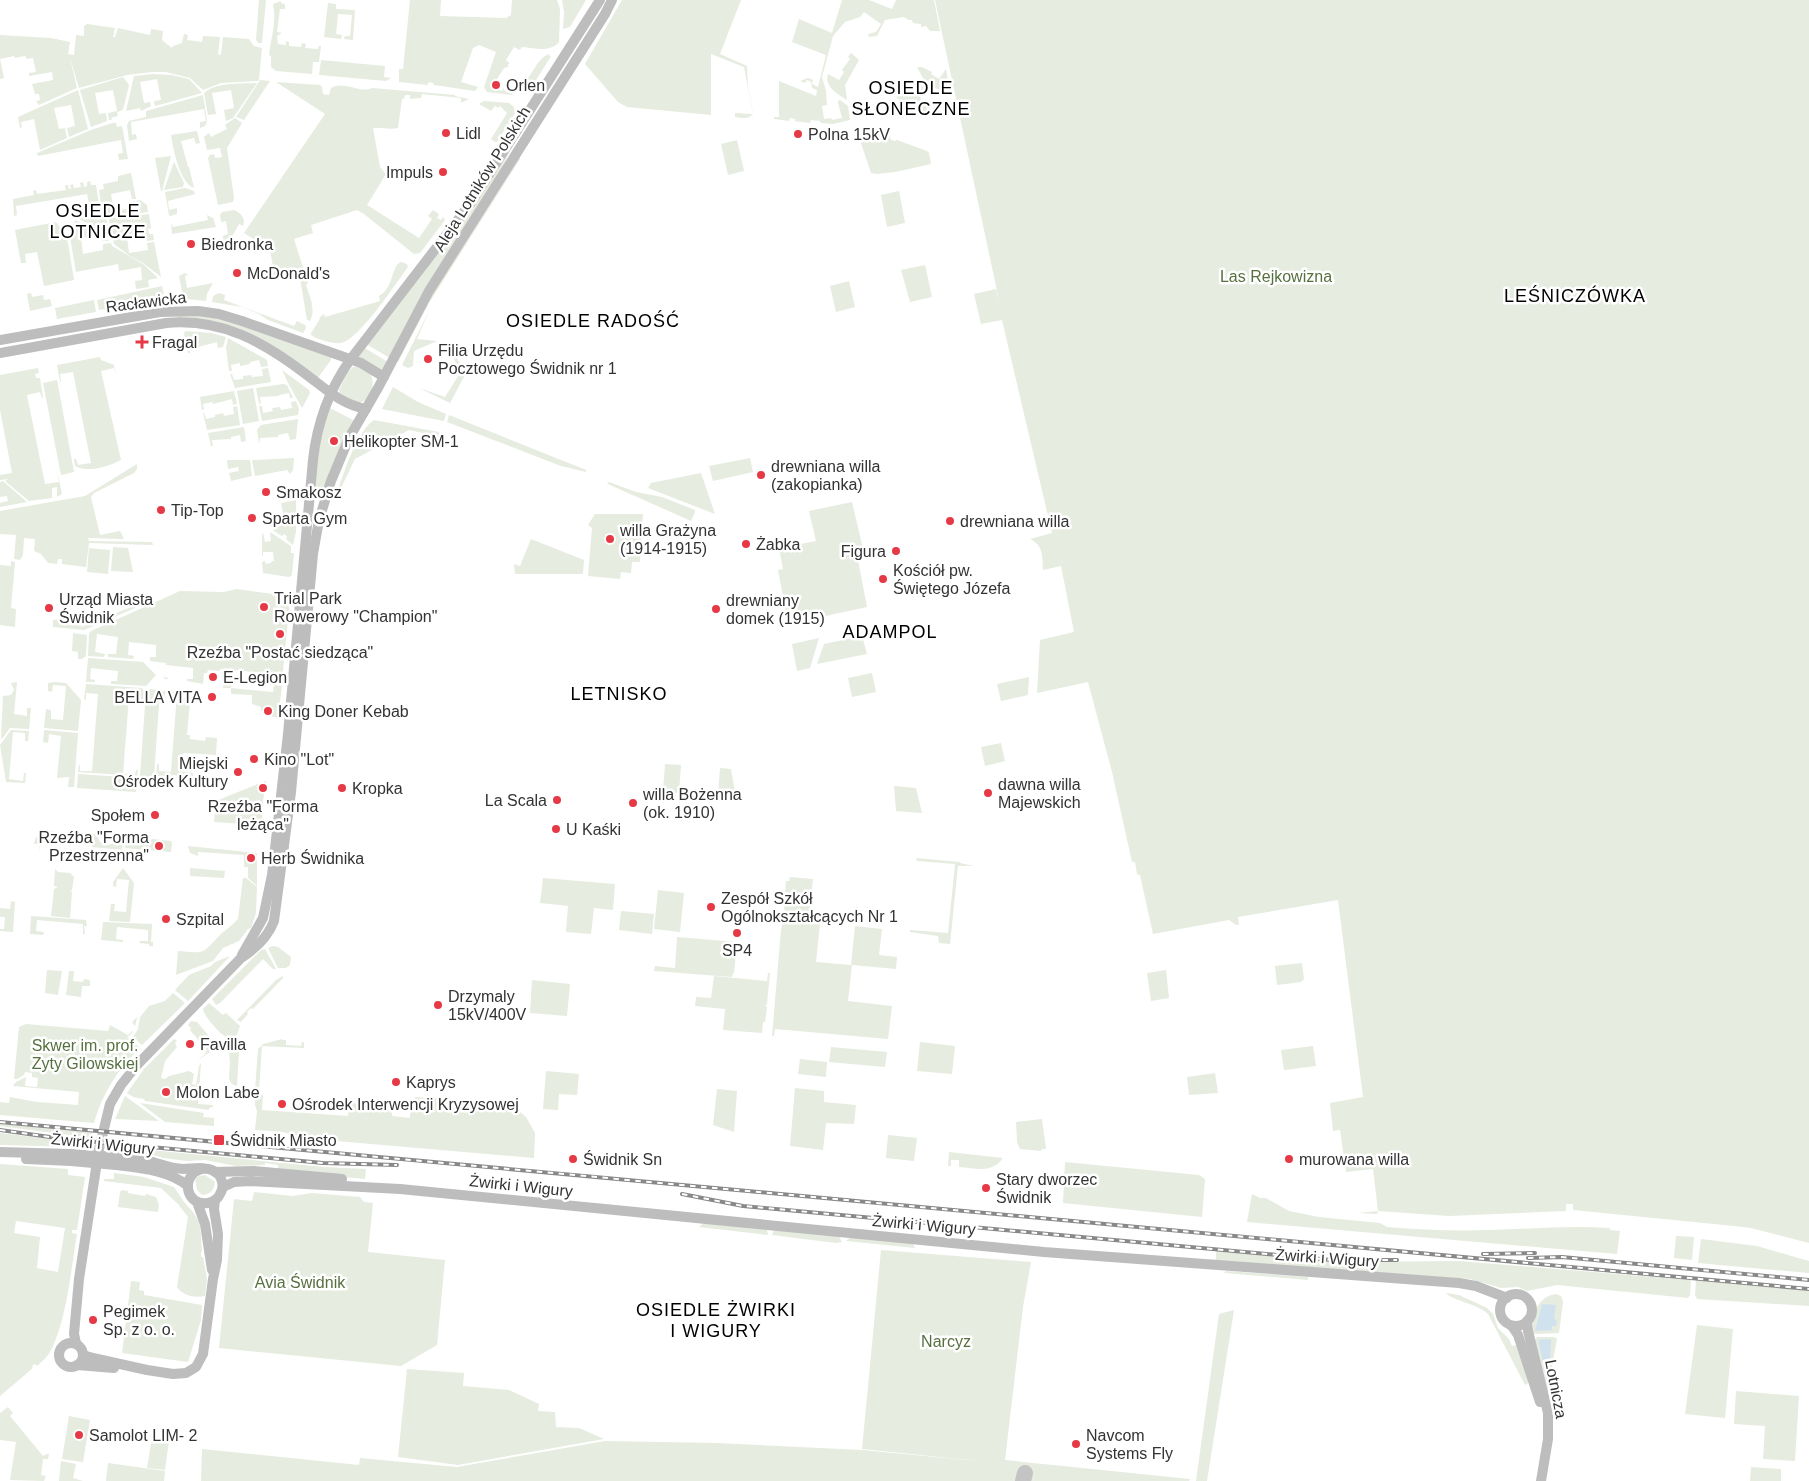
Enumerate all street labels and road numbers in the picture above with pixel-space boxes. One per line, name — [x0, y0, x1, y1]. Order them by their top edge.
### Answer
street label: Aleja Lotników Polskich — [430, 104, 534, 254]
street label: Racławicka — [105, 289, 187, 315]
street label: Żwirki i Wigury — [50, 1129, 156, 1158]
street label: Żwirki i Wigury — [468, 1171, 574, 1200]
street label: Żwirki i Wigury — [871, 1211, 977, 1238]
street label: Żwirki i Wigury — [1275, 1245, 1380, 1270]
street label: Lotnicza — [1542, 1358, 1570, 1420]

